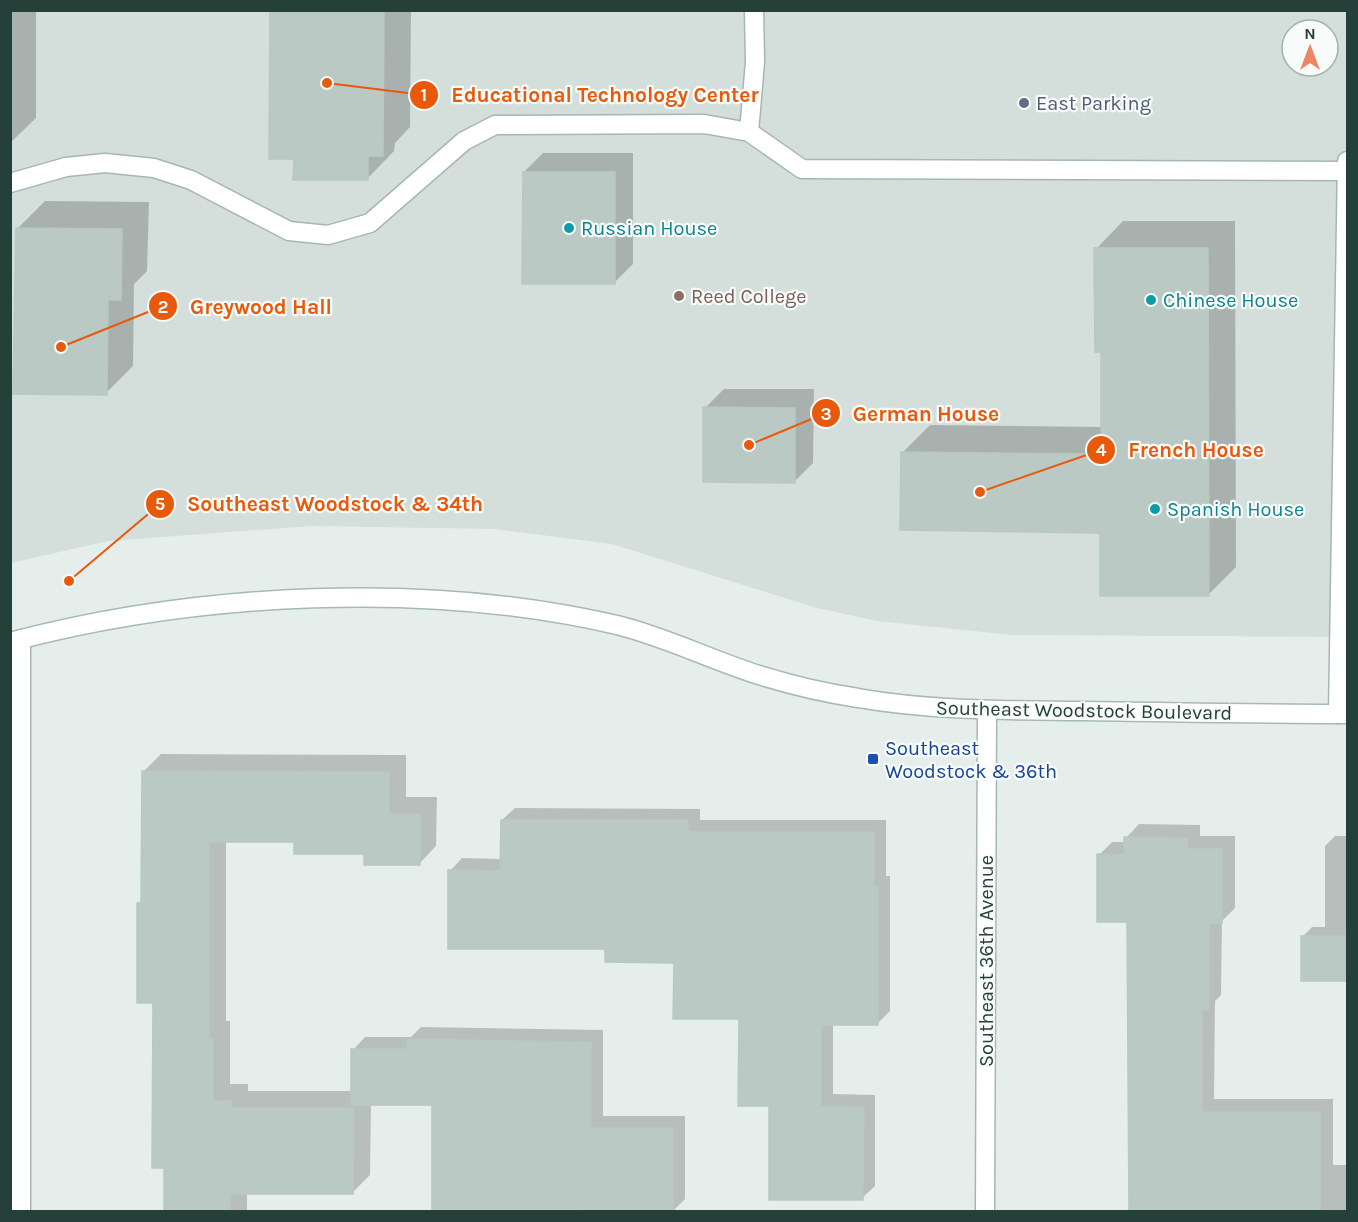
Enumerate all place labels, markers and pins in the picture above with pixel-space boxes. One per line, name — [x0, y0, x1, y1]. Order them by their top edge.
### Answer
callout: Educational Technology Center — [409, 75, 771, 114]
place label: East Parking — [1036, 92, 1151, 115]
marker: East Parking — [1017, 96, 1031, 110]
place label: Russian House — [581, 217, 717, 240]
marker: Russian House — [562, 221, 576, 235]
place label: Reed College — [691, 285, 807, 308]
callout: Greywood Hall — [148, 287, 344, 326]
marker: Reed College — [672, 289, 686, 303]
place label: Chinese House — [1163, 289, 1298, 312]
marker: Chinese House — [1144, 293, 1158, 307]
callout: German House — [811, 394, 1011, 433]
callout: French House — [1086, 430, 1276, 469]
callout: Southeast Woodstock & 34th — [145, 484, 495, 523]
place label: Spanish House — [1167, 498, 1304, 521]
marker: Spanish House — [1148, 502, 1162, 516]
place label: Southeast Woodstock & 36th — [885, 737, 1057, 783]
marker: Southeast Woodstock & 36th — [866, 752, 880, 766]

